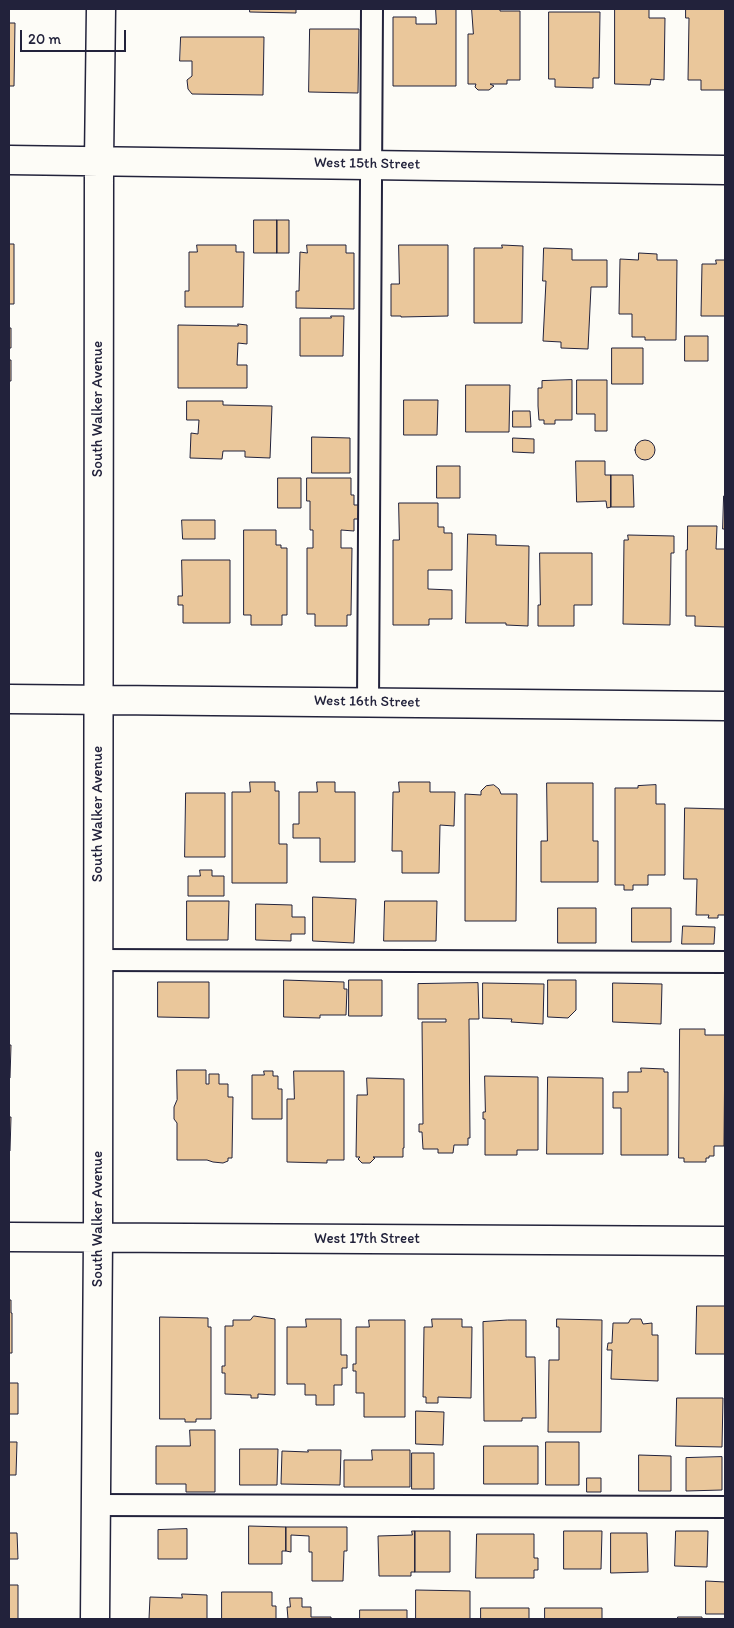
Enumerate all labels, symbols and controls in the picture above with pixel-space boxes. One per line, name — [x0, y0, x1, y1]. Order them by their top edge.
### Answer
scale bar — [22, 20, 129, 52]
text: 20 m — [28, 30, 61, 48]
street label: West 15th Street — [314, 154, 420, 174]
street label: South Walker Avenue — [89, 341, 107, 477]
street label: West 16th Street — [314, 692, 420, 712]
street label: South Walker Avenue — [89, 746, 107, 882]
street label: South Walker Avenue — [89, 1151, 107, 1287]
street label: West 17th Street — [314, 1230, 420, 1248]

